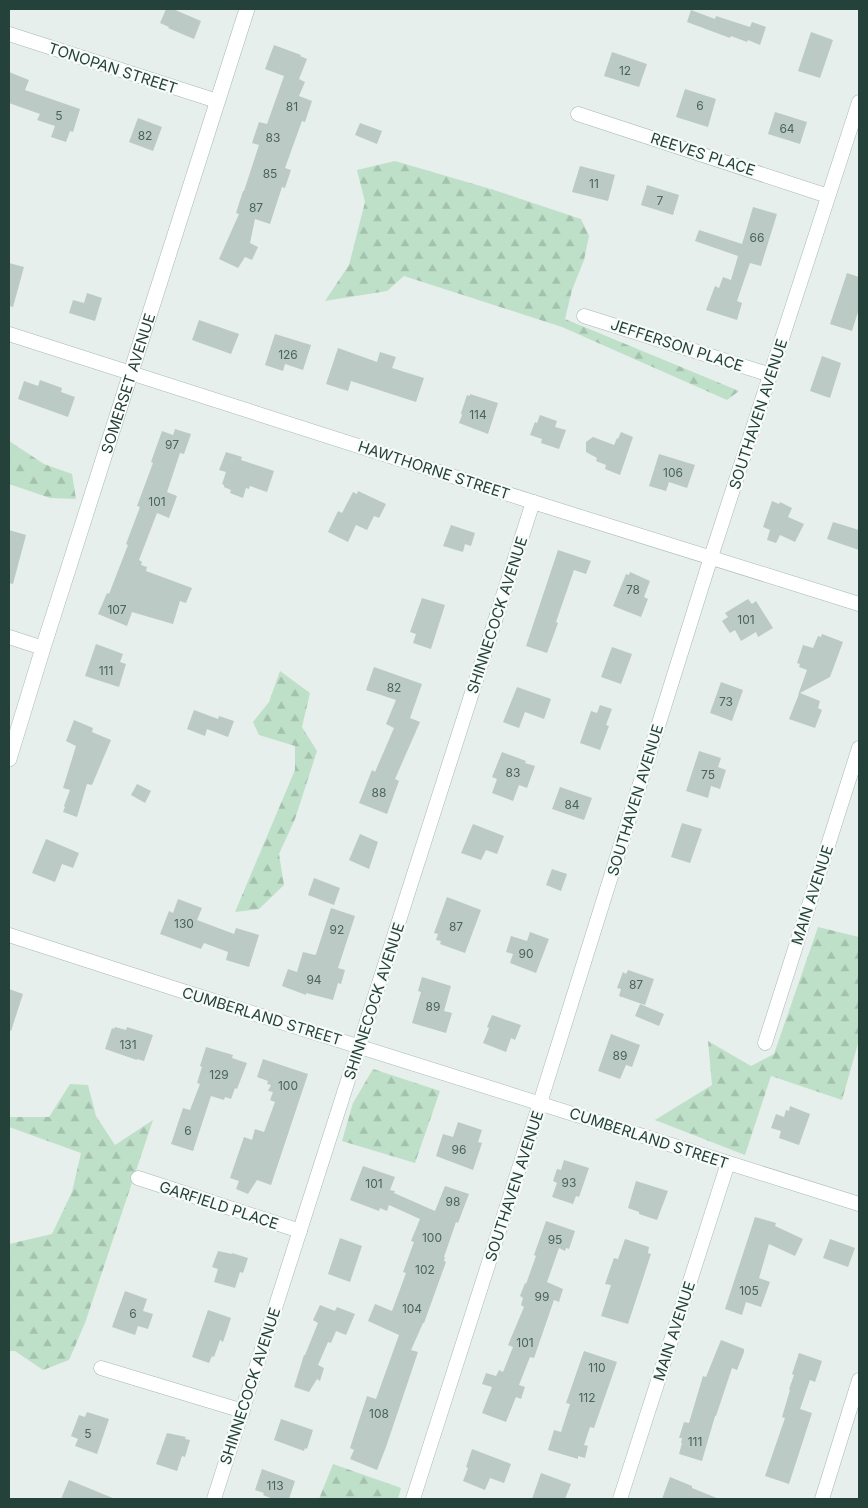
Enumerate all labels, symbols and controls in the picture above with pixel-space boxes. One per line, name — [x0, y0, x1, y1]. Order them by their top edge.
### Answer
street label: TONOPAN STREET — [46, 38, 180, 98]
house number: 12 — [619, 63, 631, 78]
house number: 6 — [696, 98, 704, 113]
house number: 81 — [286, 99, 298, 114]
house number: 5 — [55, 108, 63, 123]
house number: 64 — [779, 121, 795, 136]
house number: 82 — [138, 128, 152, 143]
street label: REEVES PLACE — [648, 128, 758, 180]
house number: 83 — [266, 130, 280, 145]
house number: 85 — [263, 166, 277, 181]
house number: 11 — [589, 176, 599, 191]
house number: 7 — [657, 193, 664, 208]
house number: 87 — [249, 200, 263, 215]
house number: 66 — [750, 230, 764, 245]
street label: SOMERSET AVENUE — [96, 311, 159, 456]
street label: JEFFERSON PLACE — [608, 315, 746, 375]
street label: SOUTHAVEN AVENUE — [725, 336, 791, 492]
house number: 126 — [278, 347, 298, 362]
house number: 114 — [469, 407, 487, 422]
street label: HAWTHORNE STREET — [356, 436, 512, 504]
house number: 97 — [165, 437, 179, 452]
house number: 106 — [663, 465, 683, 480]
house number: 101 — [148, 494, 166, 509]
street label: SHINNECOCK AVENUE — [463, 534, 531, 696]
house number: 78 — [626, 582, 640, 597]
house number: 107 — [107, 602, 127, 617]
house number: 101 — [737, 612, 755, 627]
house number: 111 — [99, 663, 113, 678]
house number: 82 — [387, 680, 401, 695]
house number: 73 — [719, 694, 733, 709]
street label: SOUTHAVEN AVENUE — [603, 722, 667, 878]
house number: 83 — [506, 765, 520, 780]
house number: 75 — [701, 767, 715, 782]
house number: 88 — [372, 785, 386, 800]
house number: 84 — [564, 797, 580, 812]
street label: MAIN AVENUE — [787, 843, 837, 947]
house number: 130 — [174, 916, 194, 931]
house number: 87 — [449, 919, 463, 934]
street label: SHINNECOCK AVENUE — [340, 920, 408, 1082]
house number: 92 — [330, 922, 344, 937]
house number: 90 — [518, 946, 534, 961]
house number: 94 — [306, 972, 322, 987]
house number: 87 — [629, 977, 643, 992]
street label: CUMBERLAND STREET — [180, 983, 344, 1049]
house number: 89 — [426, 999, 440, 1014]
house number: 131 — [119, 1037, 137, 1052]
house number: 89 — [613, 1048, 627, 1063]
house number: 129 — [209, 1067, 229, 1082]
house number: 100 — [278, 1078, 298, 1093]
street label: CUMBERLAND STREET — [567, 1103, 731, 1173]
street label: SOUTHAVEN AVENUE — [481, 1108, 547, 1264]
house number: 6 — [184, 1123, 192, 1138]
house number: 96 — [452, 1142, 466, 1157]
house number: 93 — [562, 1175, 576, 1190]
house number: 101 — [365, 1176, 383, 1191]
street label: GARFIELD PLACE — [157, 1177, 281, 1233]
house number: 98 — [446, 1194, 460, 1209]
house number: 100 — [422, 1230, 442, 1245]
house number: 95 — [548, 1232, 562, 1247]
house number: 102 — [415, 1262, 435, 1277]
street label: MAIN AVENUE — [649, 1279, 699, 1383]
house number: 105 — [739, 1283, 759, 1298]
house number: 99 — [535, 1289, 549, 1304]
house number: 104 — [402, 1301, 422, 1316]
street label: SHINNECOCK AVENUE — [216, 1305, 284, 1467]
house number: 6 — [129, 1306, 137, 1321]
house number: 101 — [516, 1335, 534, 1350]
house number: 110 — [588, 1360, 606, 1375]
house number: 112 — [578, 1390, 596, 1405]
house number: 108 — [369, 1406, 389, 1421]
house number: 5 — [84, 1426, 92, 1441]
house number: 111 — [688, 1434, 702, 1449]
house number: 113 — [266, 1478, 284, 1493]

